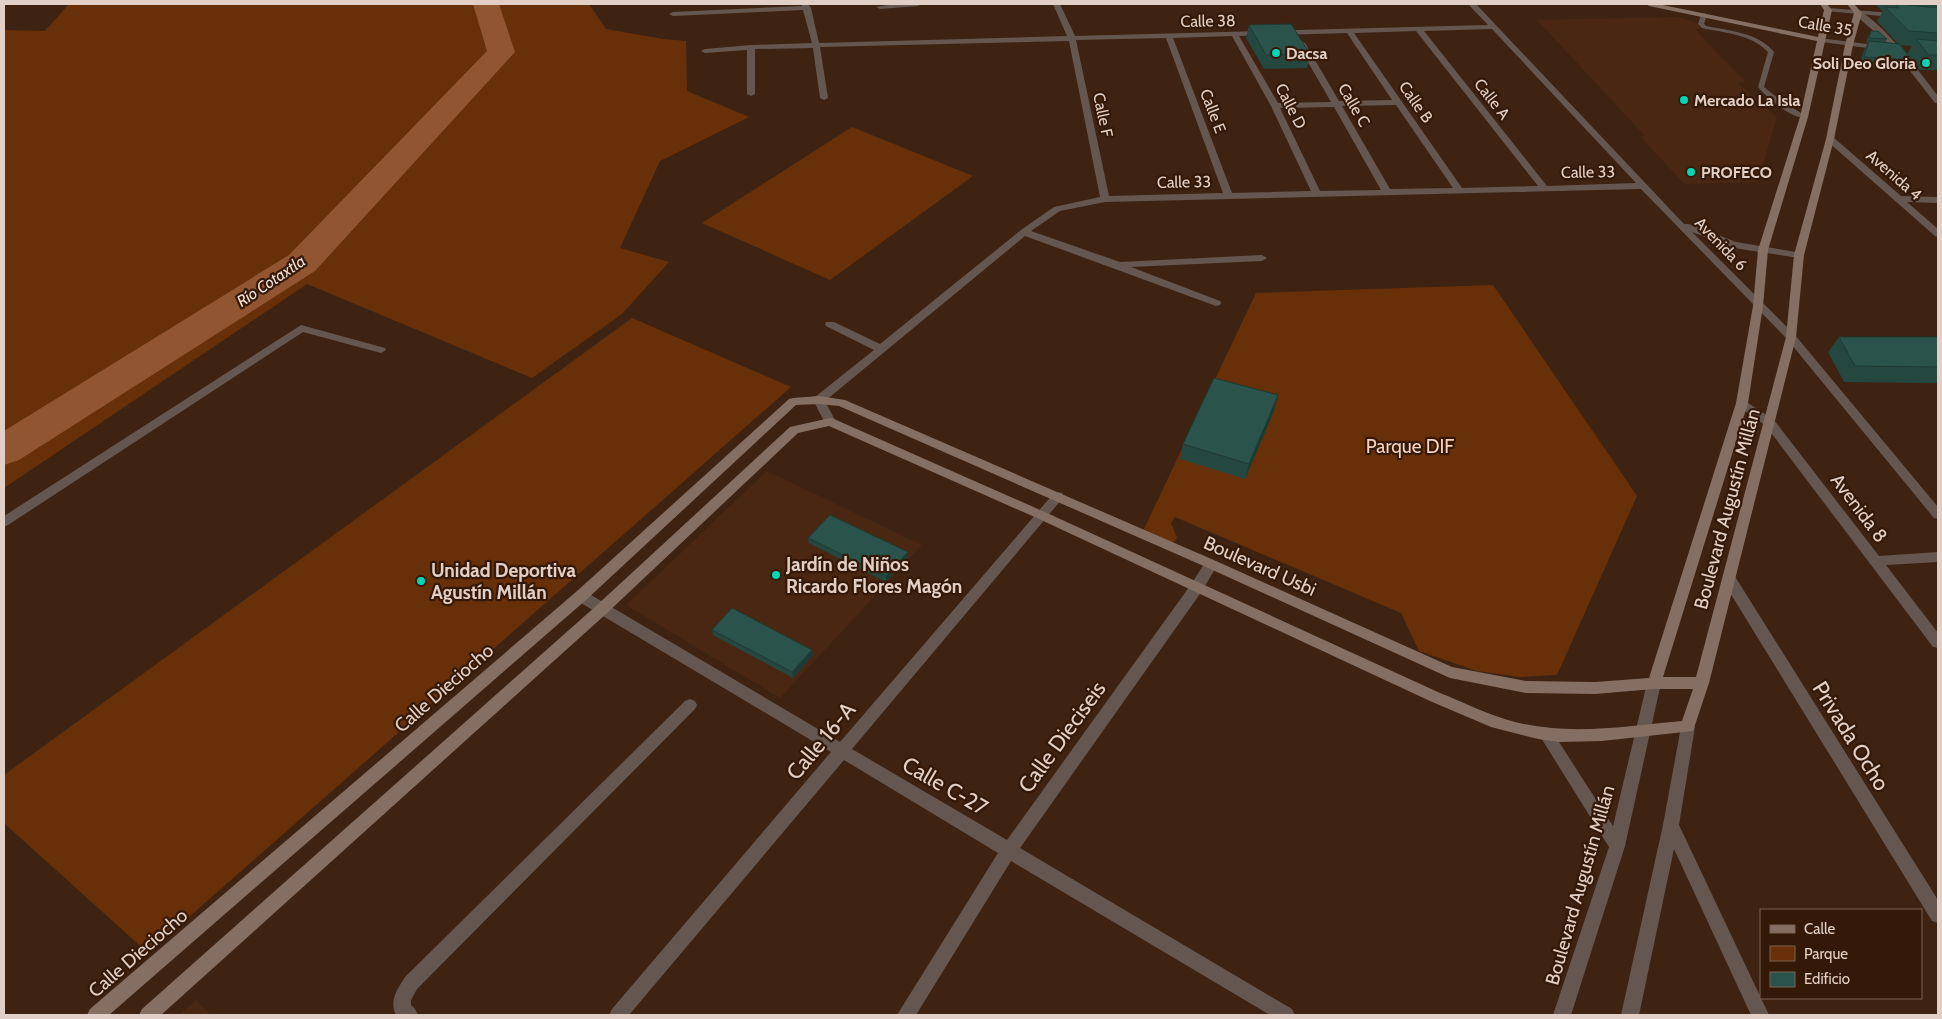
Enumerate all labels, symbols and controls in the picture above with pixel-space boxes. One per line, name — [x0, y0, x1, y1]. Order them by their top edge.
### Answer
street label: Calle 38 — [1180, 11, 1236, 31]
street label: Calle 35 — [1797, 12, 1853, 40]
place label: Dacsa — [1286, 44, 1327, 63]
marker: Dacsa — [1270, 47, 1282, 59]
place label: Soli Deo Gloria — [1813, 54, 1916, 73]
marker: Soli Deo Gloria — [1920, 57, 1932, 69]
street label: Calle A — [1470, 75, 1514, 123]
street label: Calle B — [1395, 78, 1437, 127]
street label: Calle D — [1272, 80, 1310, 132]
street label: Calle C — [1334, 80, 1374, 130]
street label: Calle E — [1196, 86, 1230, 136]
street label: Calle F — [1089, 91, 1117, 140]
place label: Mercado La Isla — [1694, 91, 1800, 110]
marker: Mercado La Isla — [1678, 94, 1690, 106]
street label: Avenida 4 — [1862, 146, 1926, 204]
street label: Calle 33 — [1561, 162, 1615, 182]
place label: PROFECO — [1701, 163, 1772, 182]
marker: PROFECO — [1685, 166, 1697, 178]
street label: Calle 33 — [1157, 172, 1211, 192]
street label: Avenida 6 — [1691, 213, 1751, 275]
water label: Río Cotaxtla — [233, 251, 309, 311]
street label: Boulevard Augustín Millán — [1689, 406, 1765, 612]
park label: Parque DIF — [1366, 435, 1454, 458]
street label: Avenida 8 — [1826, 469, 1892, 547]
street label: Boulevard Usbi — [1200, 531, 1320, 601]
place label: Jardín de Niños Ricardo Flores Magón — [785, 553, 962, 598]
place label: Unidad Deportiva Agustín Millán — [431, 559, 577, 604]
marker: Jardín de Niños Ricardo Flores Magón — [770, 569, 782, 581]
marker: Unidad Deportiva Agustín Millán — [415, 575, 427, 587]
street label: Calle Dieciocho — [390, 639, 498, 737]
street label: Calle Dieciseis — [1013, 676, 1111, 798]
street label: Privada Ocho — [1807, 676, 1895, 796]
street label: Calle 16-A — [781, 696, 862, 785]
street label: Calle C-27 — [897, 751, 993, 821]
street label: Boulevard Augustín Millán — [1540, 782, 1620, 988]
street label: Calle Dieciocho — [84, 904, 192, 1002]
legend — [1760, 909, 1922, 999]
text: Calle — [1804, 920, 1835, 938]
text: Parque — [1804, 945, 1848, 963]
text: Edificio — [1804, 970, 1850, 988]

